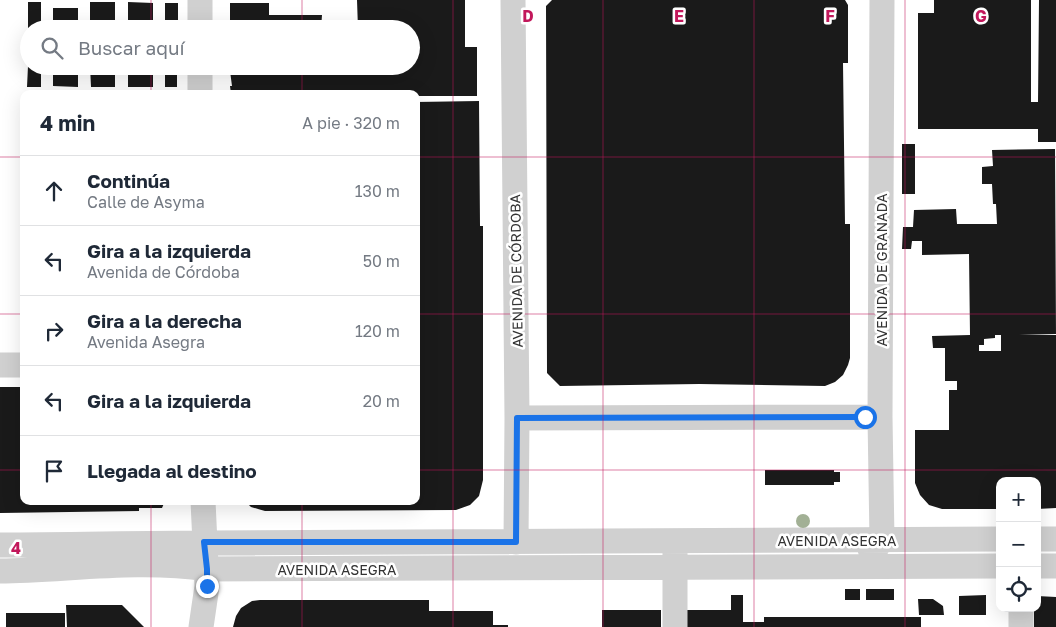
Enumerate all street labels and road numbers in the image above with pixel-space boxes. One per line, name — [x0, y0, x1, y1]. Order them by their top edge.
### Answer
street label: AVENIDA DE GRANADA — [873, 193, 890, 347]
street label: AVENIDA DE CÓRDOBA — [506, 194, 526, 348]
street label: AVENIDA ASEGRA — [778, 532, 897, 549]
street label: AVENIDA ASEGRA — [278, 561, 397, 578]

